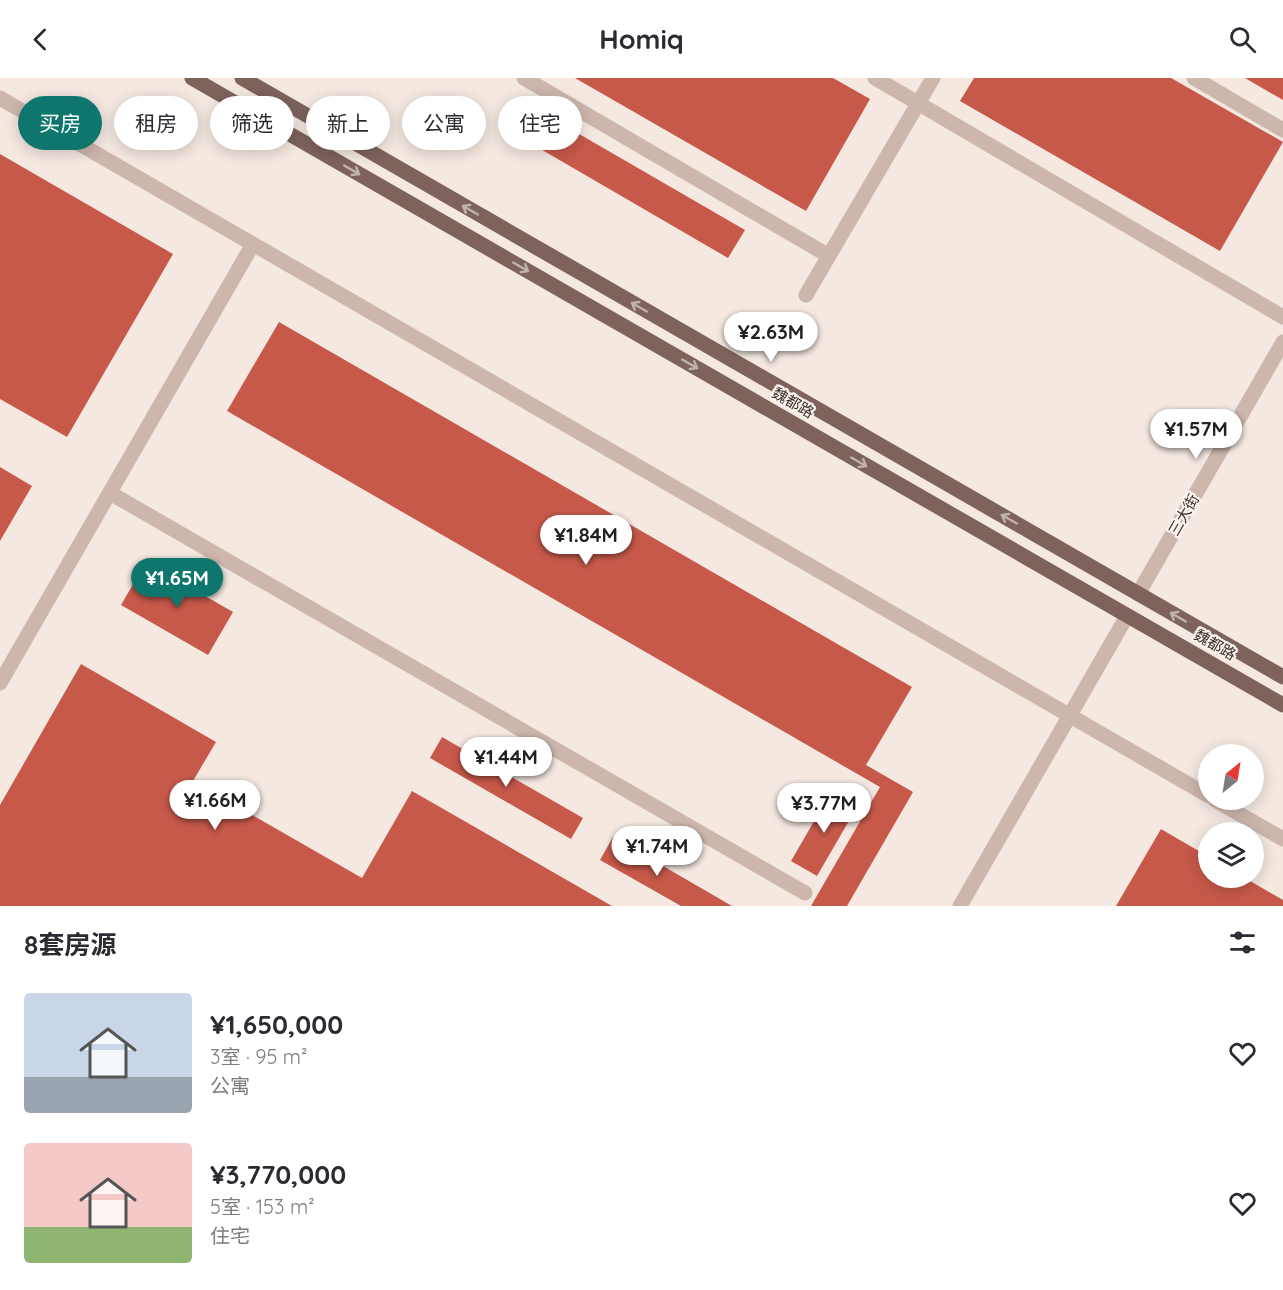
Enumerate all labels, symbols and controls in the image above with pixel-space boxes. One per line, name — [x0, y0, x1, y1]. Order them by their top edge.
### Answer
text: Homiq — [599, 22, 684, 56]
icon: back — [24, 23, 57, 56]
icon: search — [1226, 23, 1259, 56]
chip: 买房 — [18, 96, 102, 150]
chip: 租房 — [114, 96, 198, 150]
chip: 筛选 — [210, 96, 294, 150]
chip: 新上 — [306, 96, 390, 150]
chip: 公寓 — [402, 96, 486, 150]
chip: 住宅 — [498, 96, 582, 150]
one-way arrow — [343, 164, 360, 176]
one-way arrow — [462, 203, 479, 215]
one-way arrow — [512, 261, 529, 273]
one-way arrow — [631, 301, 649, 312]
pin: ¥2.63M — [722, 312, 820, 363]
text: ¥2.63M — [738, 319, 804, 344]
one-way arrow — [681, 359, 698, 371]
street label: 魏都路 — [769, 383, 817, 422]
pin: ¥1.57M — [1147, 409, 1245, 460]
text: ¥1.57M — [1164, 416, 1228, 441]
one-way arrow — [850, 456, 867, 468]
street label: 三大街 — [1164, 491, 1203, 539]
one-way arrow — [1001, 513, 1018, 525]
pin: ¥1.84M — [537, 515, 635, 566]
text: ¥1.84M — [554, 522, 618, 547]
pin: ¥1.65M — [128, 558, 226, 609]
text: ¥1.65M — [145, 565, 209, 590]
one-way arrow — [1170, 610, 1187, 622]
street label: 魏都路 — [1191, 625, 1239, 664]
pin: ¥1.44M — [457, 737, 555, 788]
text: ¥1.44M — [474, 744, 538, 769]
north arrow — [1198, 744, 1264, 810]
map controls — [1198, 744, 1264, 888]
pin: ¥1.66M — [166, 780, 264, 831]
pin: ¥3.77M — [775, 783, 873, 834]
text: ¥1.66M — [183, 787, 247, 812]
text: ¥3.77M — [791, 790, 857, 815]
button: layers — [1198, 822, 1264, 888]
pin: ¥1.74M — [608, 826, 706, 877]
text: ¥1.74M — [626, 833, 689, 858]
icon: filters — [1226, 926, 1259, 959]
text: 8套房源 — [24, 928, 116, 961]
text: ¥1,650,000 — [210, 1008, 343, 1041]
icon: home — [72, 1017, 144, 1089]
icon: heart — [1226, 1037, 1259, 1070]
text: 3室 · 95 m² — [210, 1044, 307, 1069]
text: 公寓 — [210, 1073, 250, 1098]
text: ¥3,770,000 — [210, 1158, 346, 1191]
icon: home — [72, 1167, 144, 1239]
icon: heart — [1226, 1187, 1259, 1220]
text: 5室 · 153 m² — [210, 1194, 315, 1219]
text: 住宅 — [210, 1223, 250, 1248]

